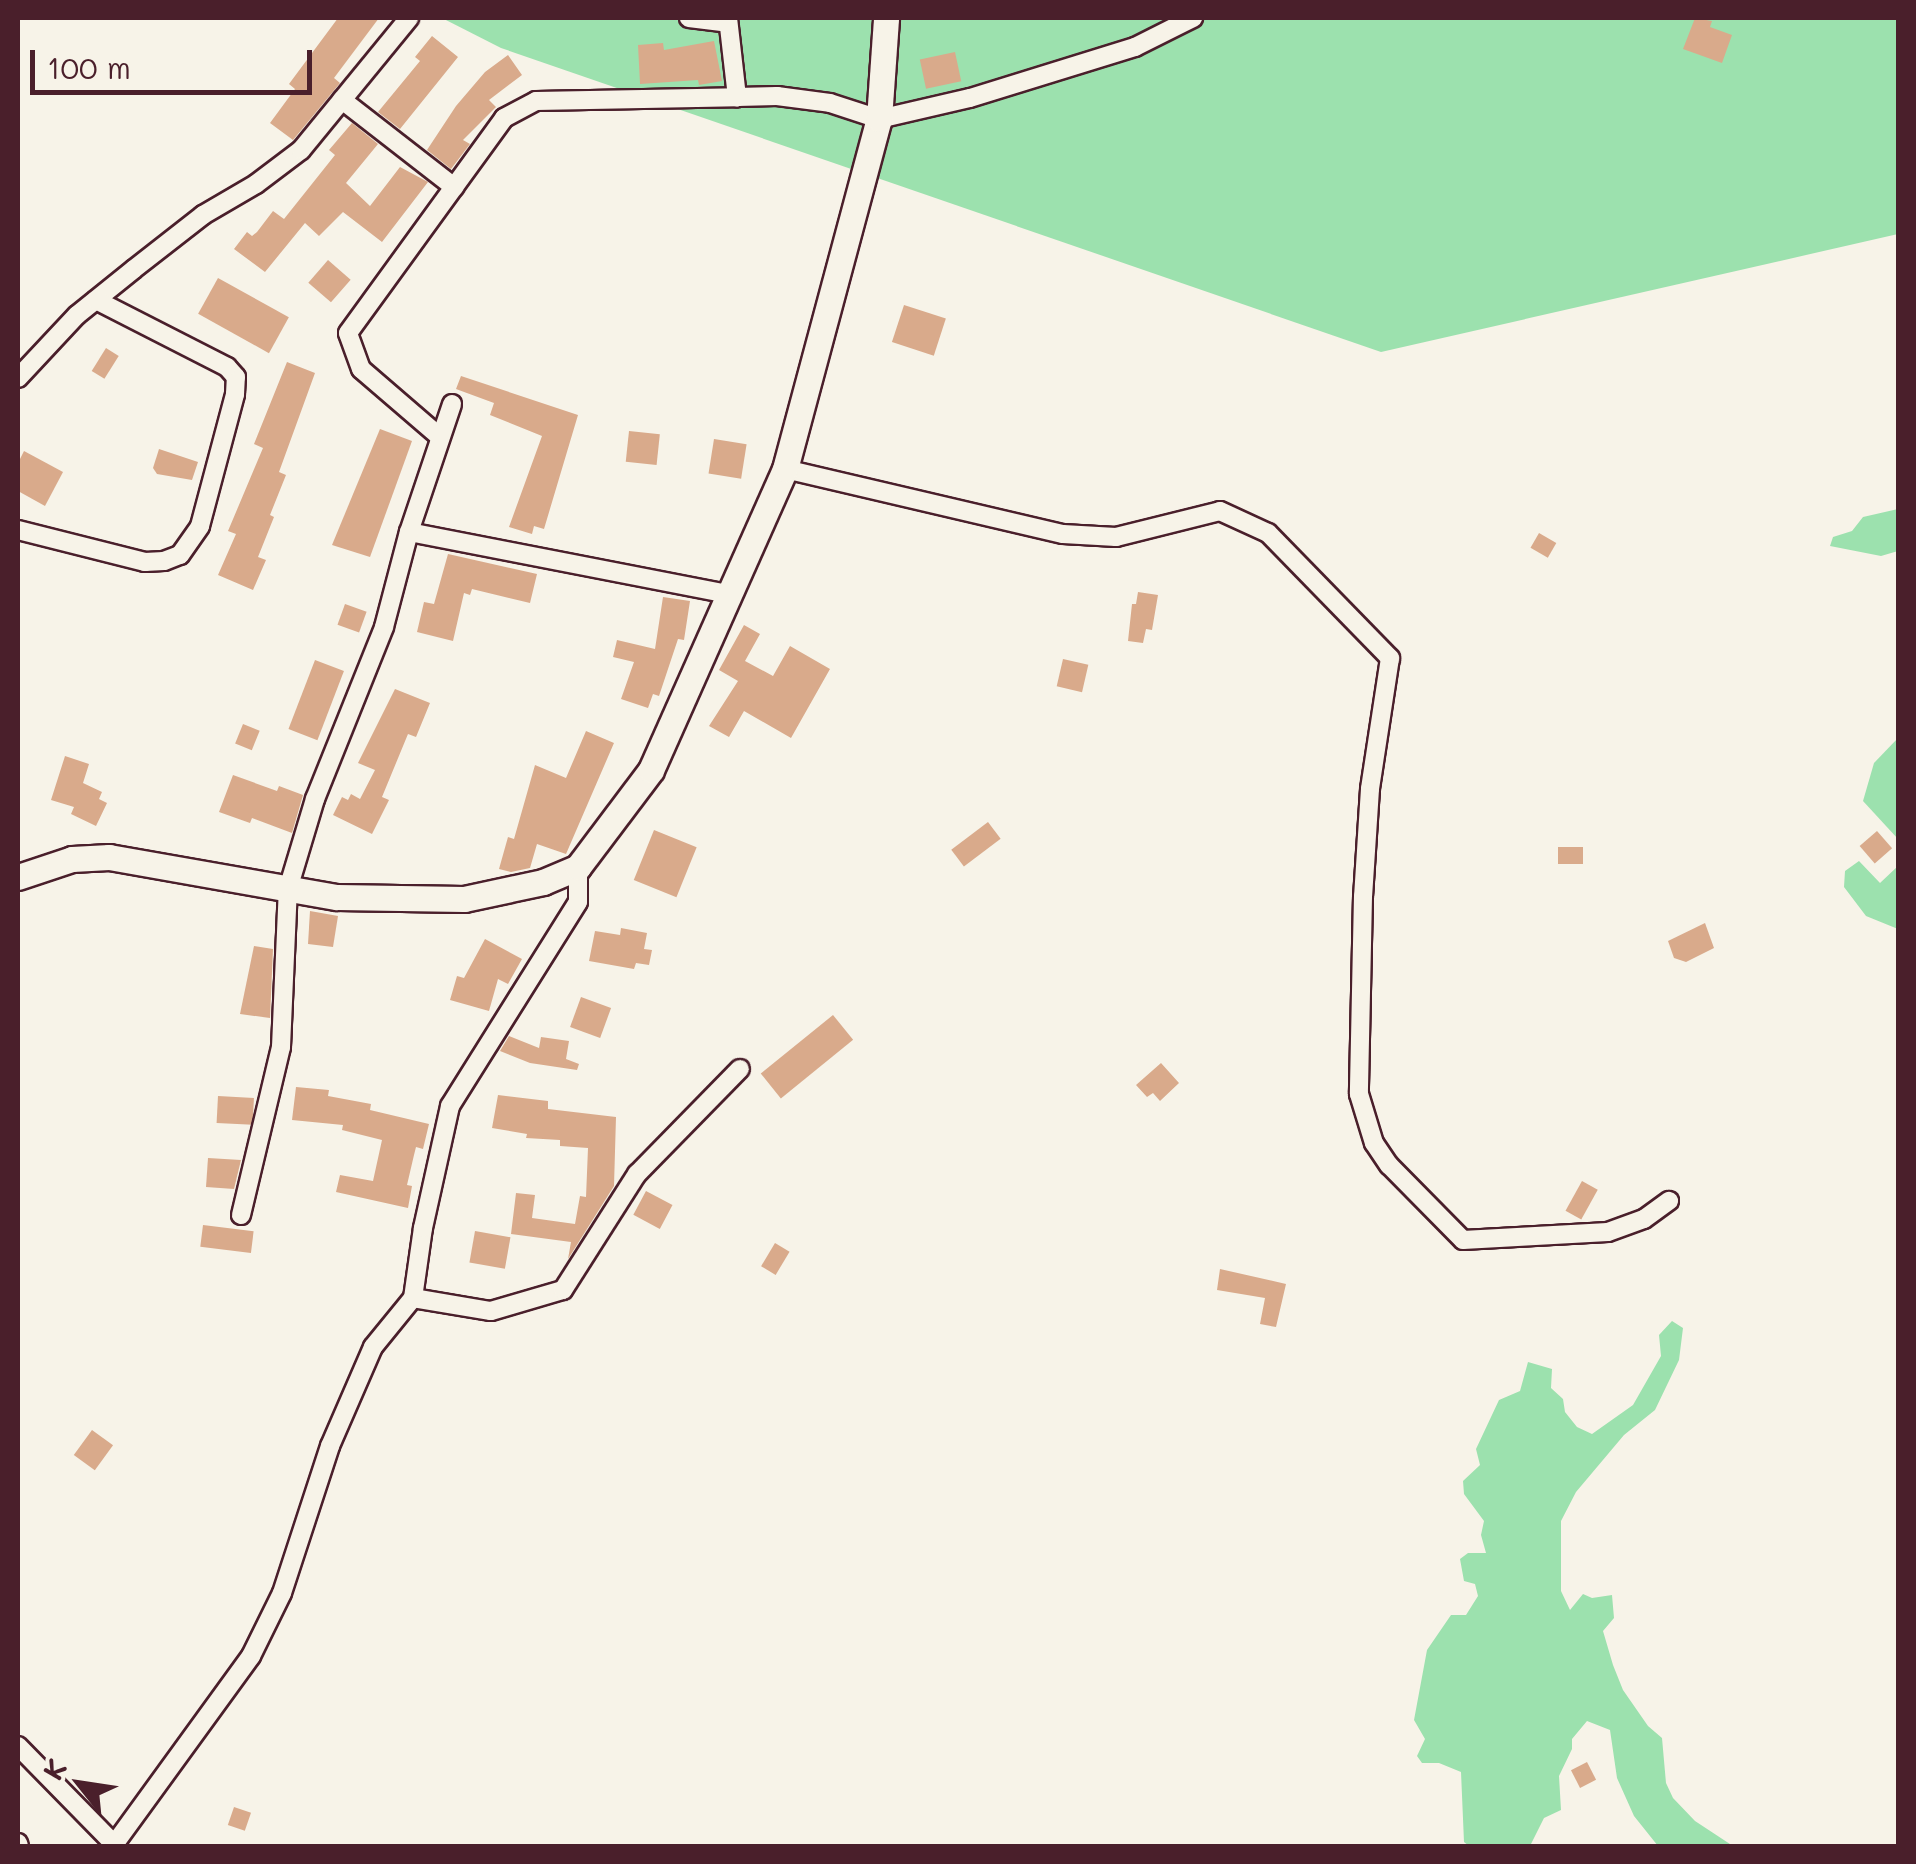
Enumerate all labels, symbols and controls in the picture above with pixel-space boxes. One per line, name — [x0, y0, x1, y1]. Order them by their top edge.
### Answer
scale bar — [35, 30, 318, 92]
text: 100 m — [47, 47, 131, 87]
north arrow — [30, 1734, 130, 1834]
text: K — [34, 1752, 74, 1786]

